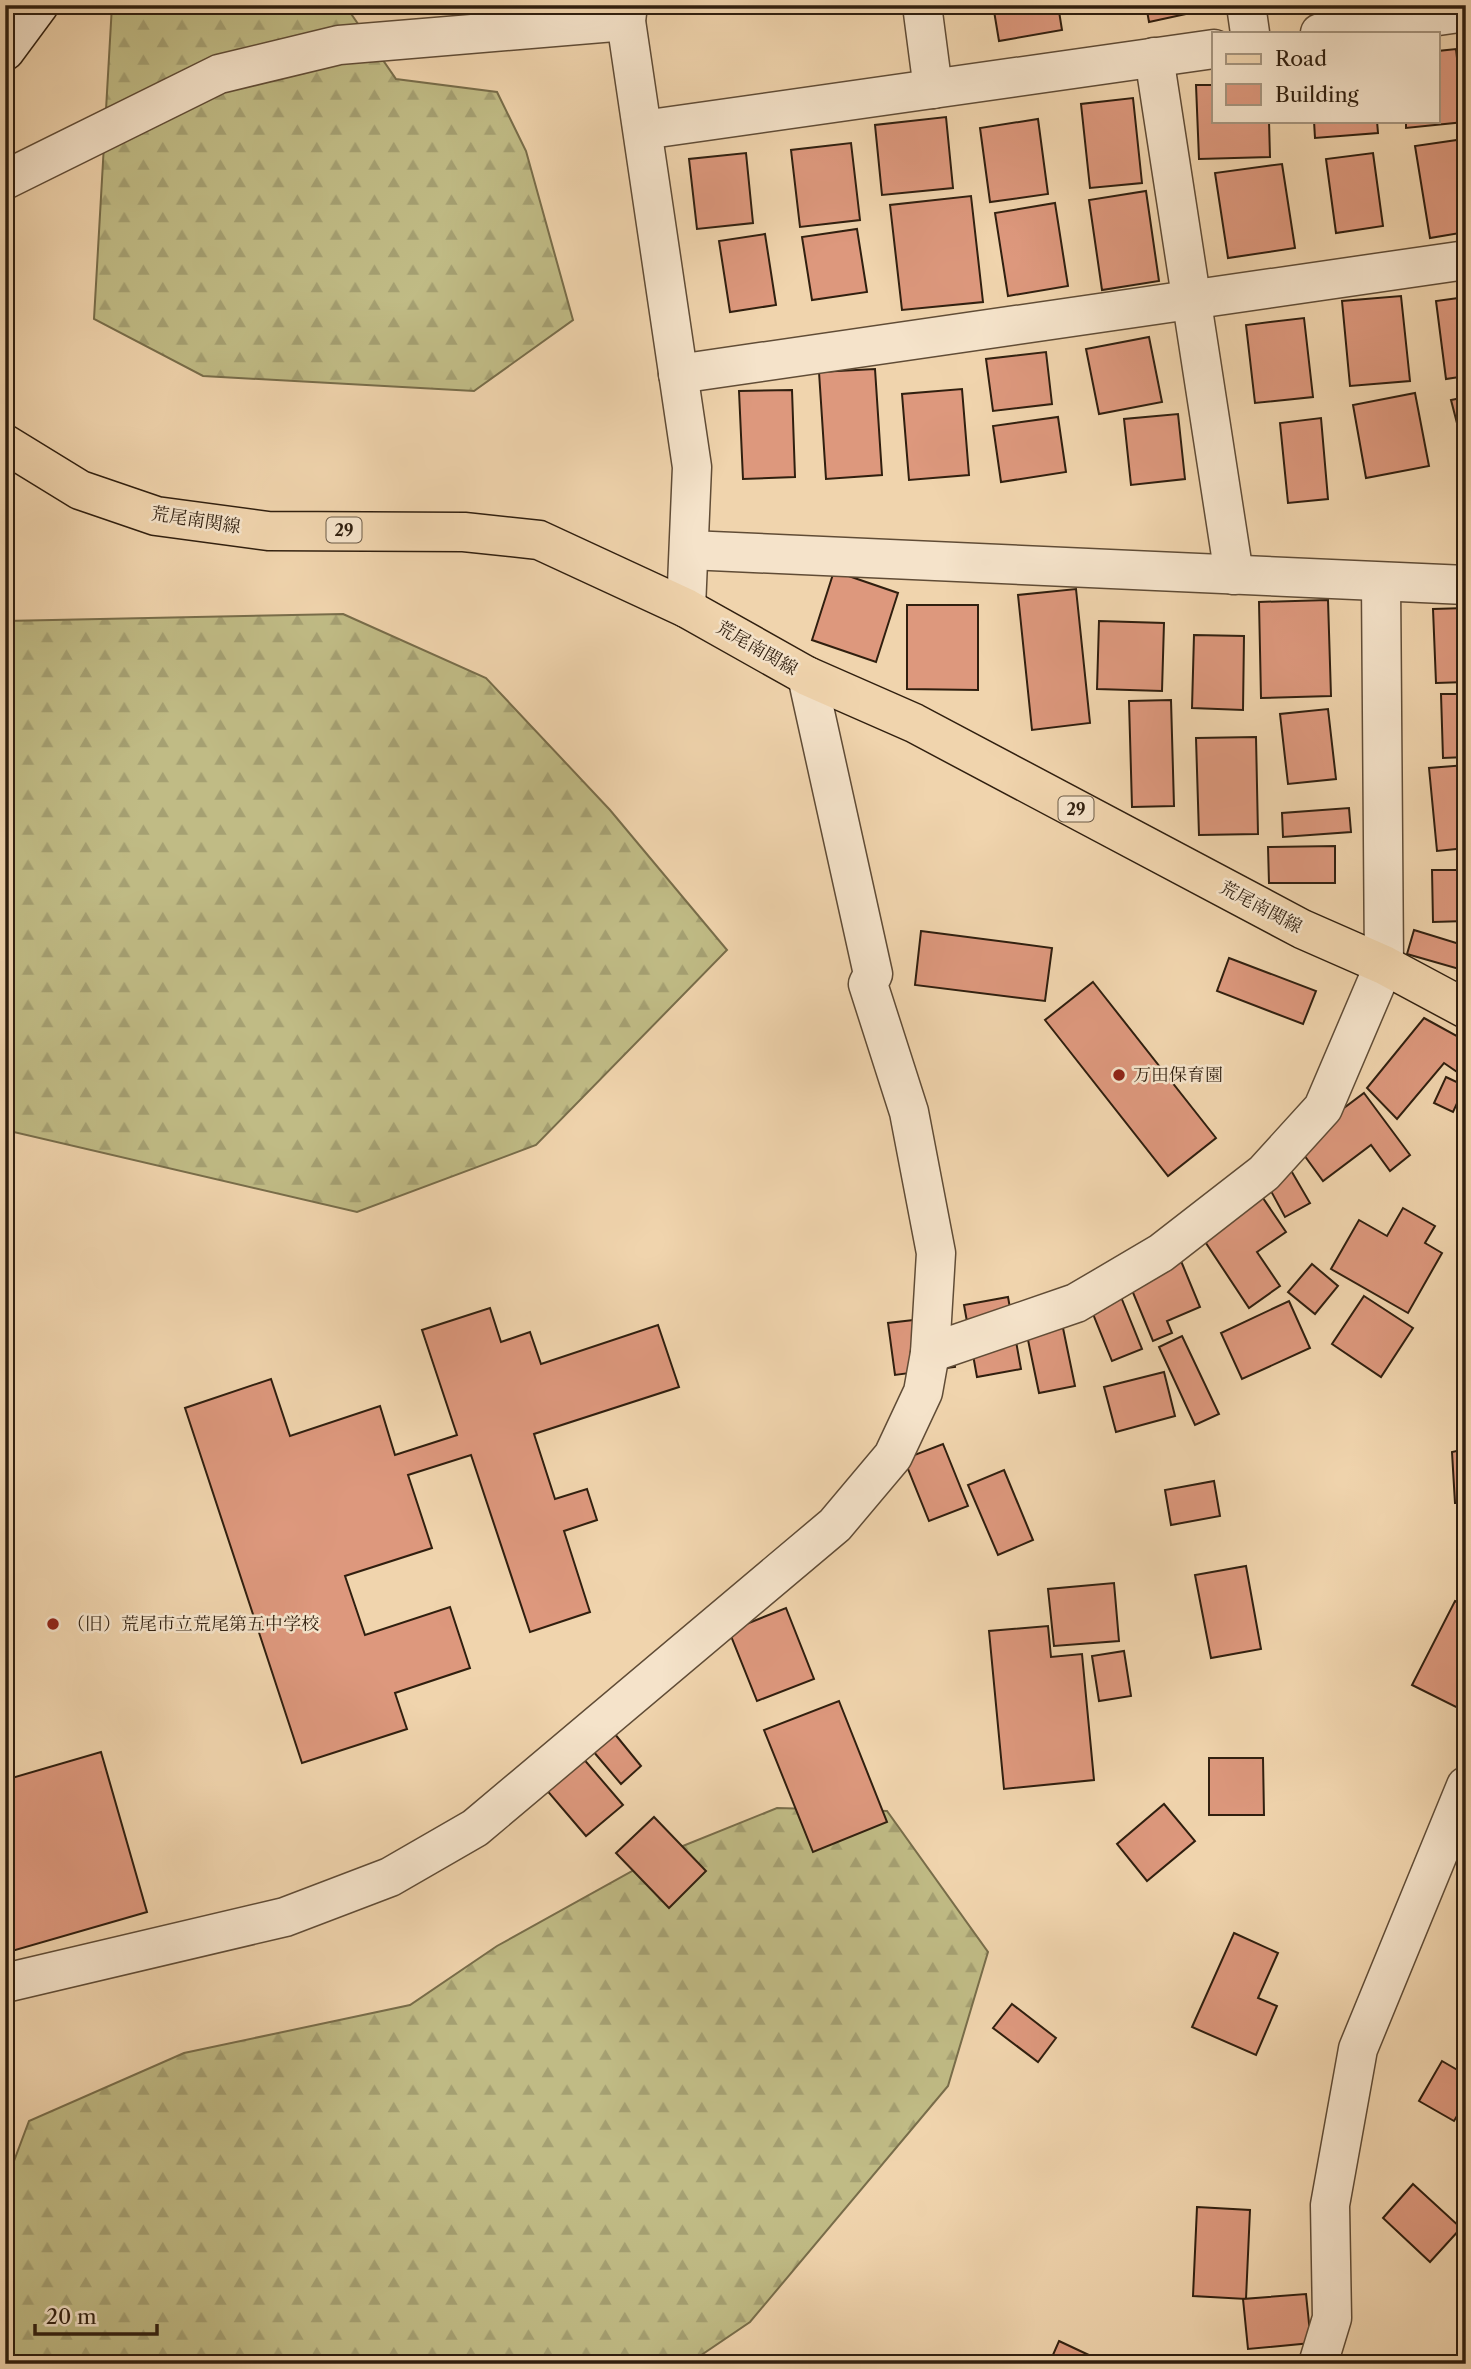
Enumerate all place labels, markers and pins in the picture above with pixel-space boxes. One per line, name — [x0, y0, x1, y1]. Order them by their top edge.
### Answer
place label: 万田保育園 — [1133, 1064, 1223, 1086]
marker: 万田保育園 — [1111, 1067, 1127, 1083]
place label: （旧）荒尾市立荒尾第五中学校 — [67, 1613, 319, 1635]
marker: （旧）荒尾市立荒尾第五中学校 — [45, 1616, 61, 1632]

